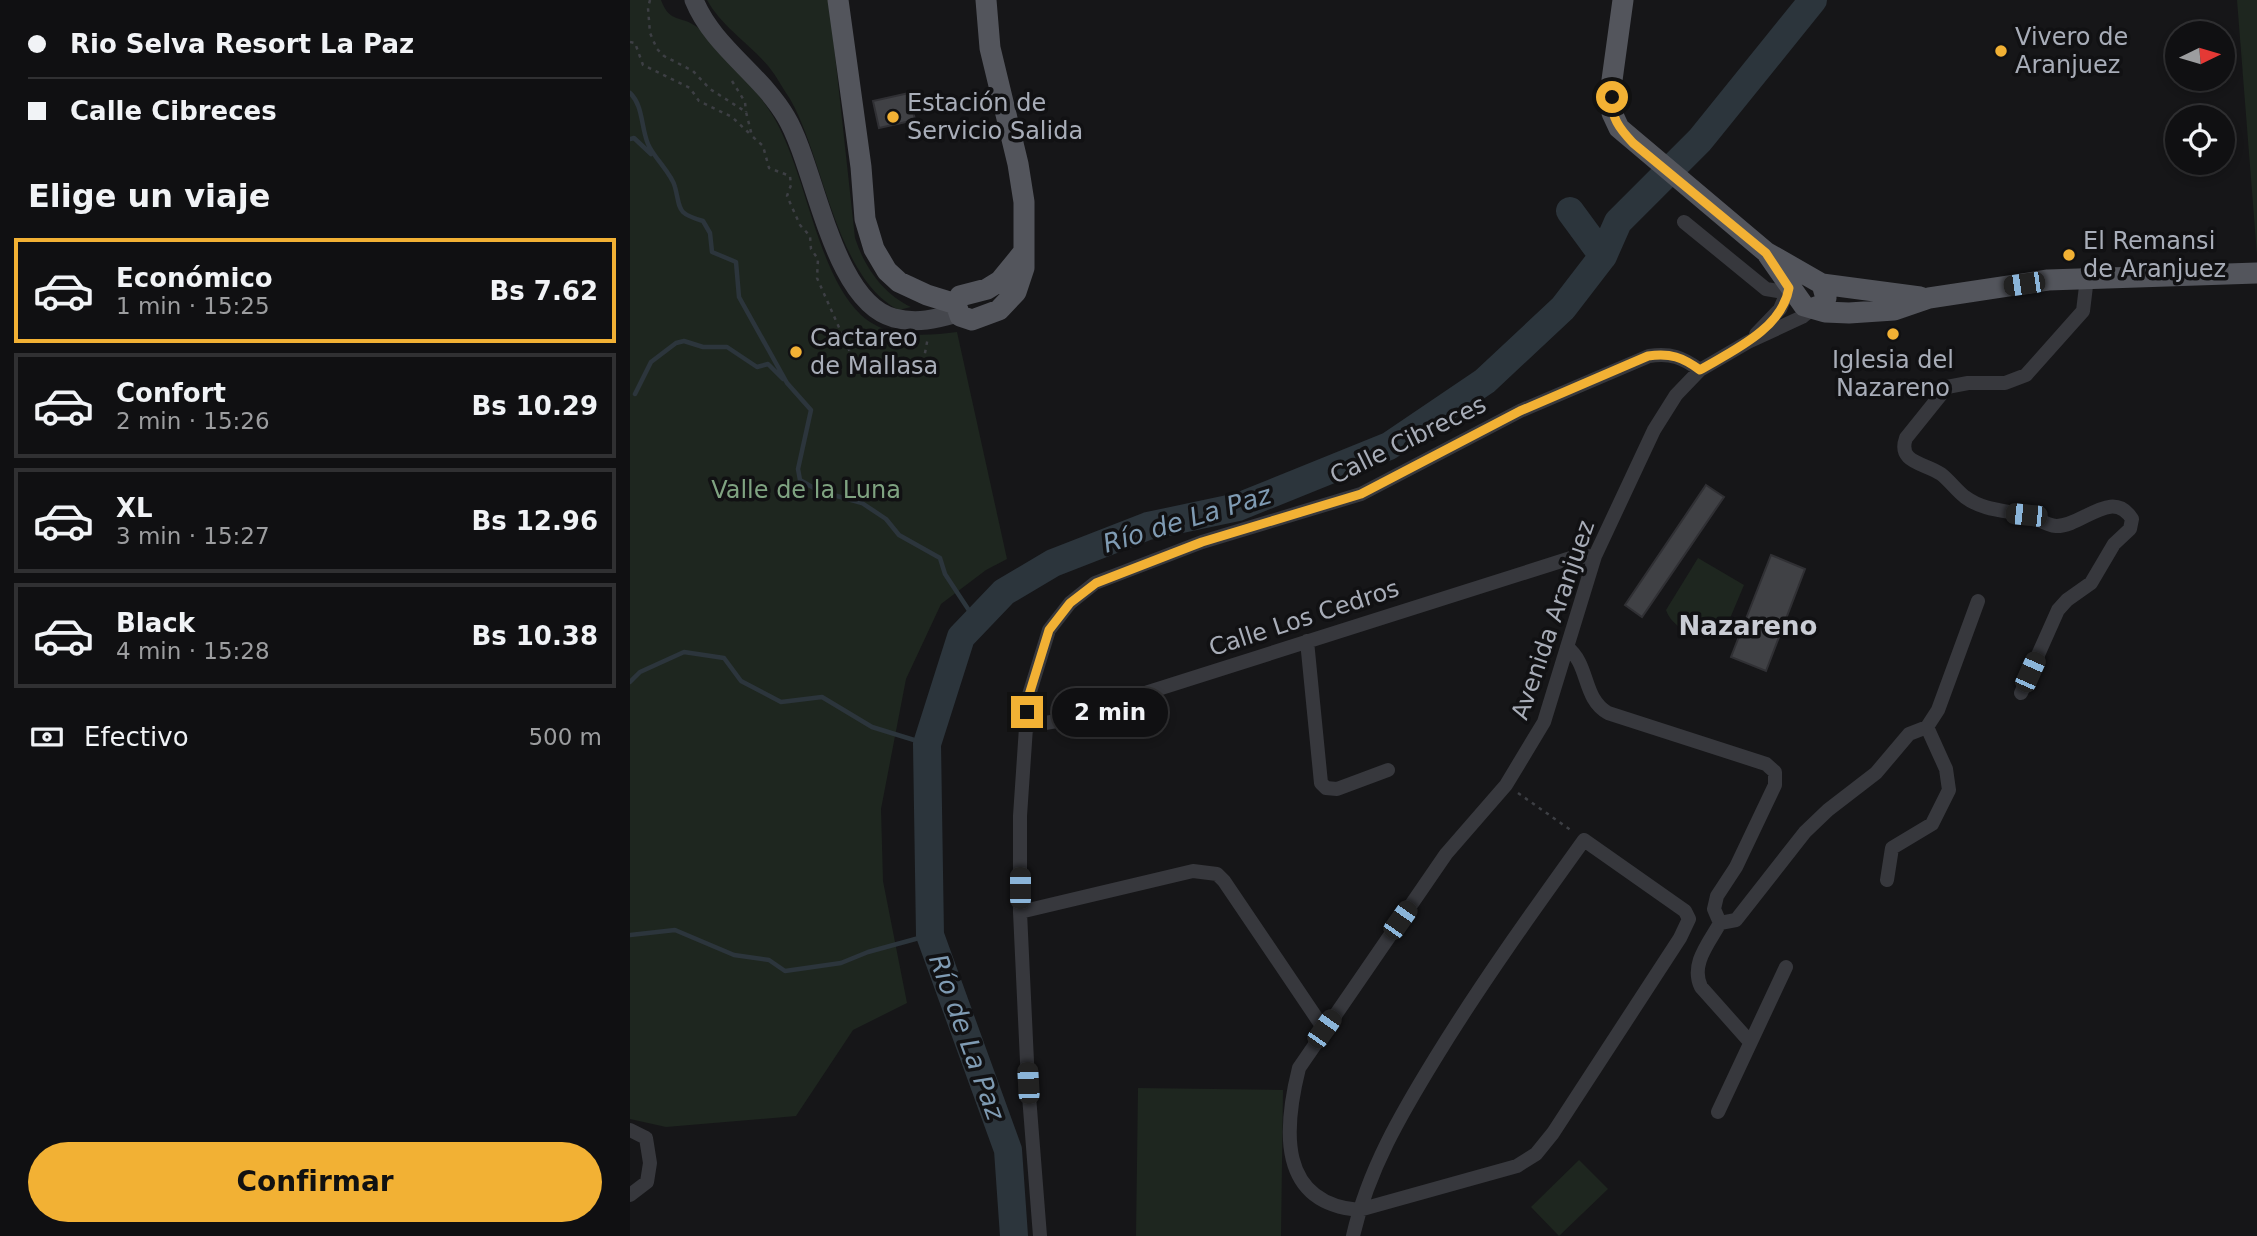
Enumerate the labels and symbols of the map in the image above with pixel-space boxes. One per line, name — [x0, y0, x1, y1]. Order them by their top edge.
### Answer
north arrow — [2165, 21, 2235, 91]
place label: Vivero de Aranjuez — [2015, 23, 2128, 79]
marker: Vivero de Aranjuez — [1993, 43, 2009, 59]
route start — [1596, 81, 1628, 113]
place label: Estación de Servicio Salida — [907, 89, 1083, 145]
marker: Estación de Servicio Salida — [885, 109, 901, 125]
place label: El Remansi de Aranjuez — [2083, 227, 2226, 283]
marker: El Remansi de Aranjuez — [2061, 247, 2077, 263]
car — [2002, 271, 2047, 297]
place label: Cactareo de Mallasa — [810, 324, 938, 380]
marker: Iglesia del Nazareno — [1885, 326, 1901, 342]
marker: Cactareo de Mallasa — [788, 344, 804, 360]
place label: Iglesia del Nazareno — [1832, 346, 1954, 402]
street label: Calle Cibreces — [1325, 390, 1491, 490]
park label: Valle de la Luna — [711, 476, 901, 504]
water label: Río de La Paz — [1099, 479, 1276, 559]
car — [2005, 502, 2048, 528]
street label: Avenida Aranjuez — [1506, 517, 1600, 723]
street label: Calle Los Cedros — [1205, 574, 1403, 662]
district label: Nazareno — [1679, 611, 1817, 641]
car — [2012, 649, 2049, 695]
callout: 2 min — [1052, 688, 1167, 736]
route end — [1011, 696, 1043, 728]
car — [1010, 867, 1031, 909]
car — [1380, 897, 1421, 943]
water label: Río de La Paz — [923, 950, 1011, 1125]
car — [1304, 1006, 1345, 1052]
car — [1017, 1061, 1040, 1105]

